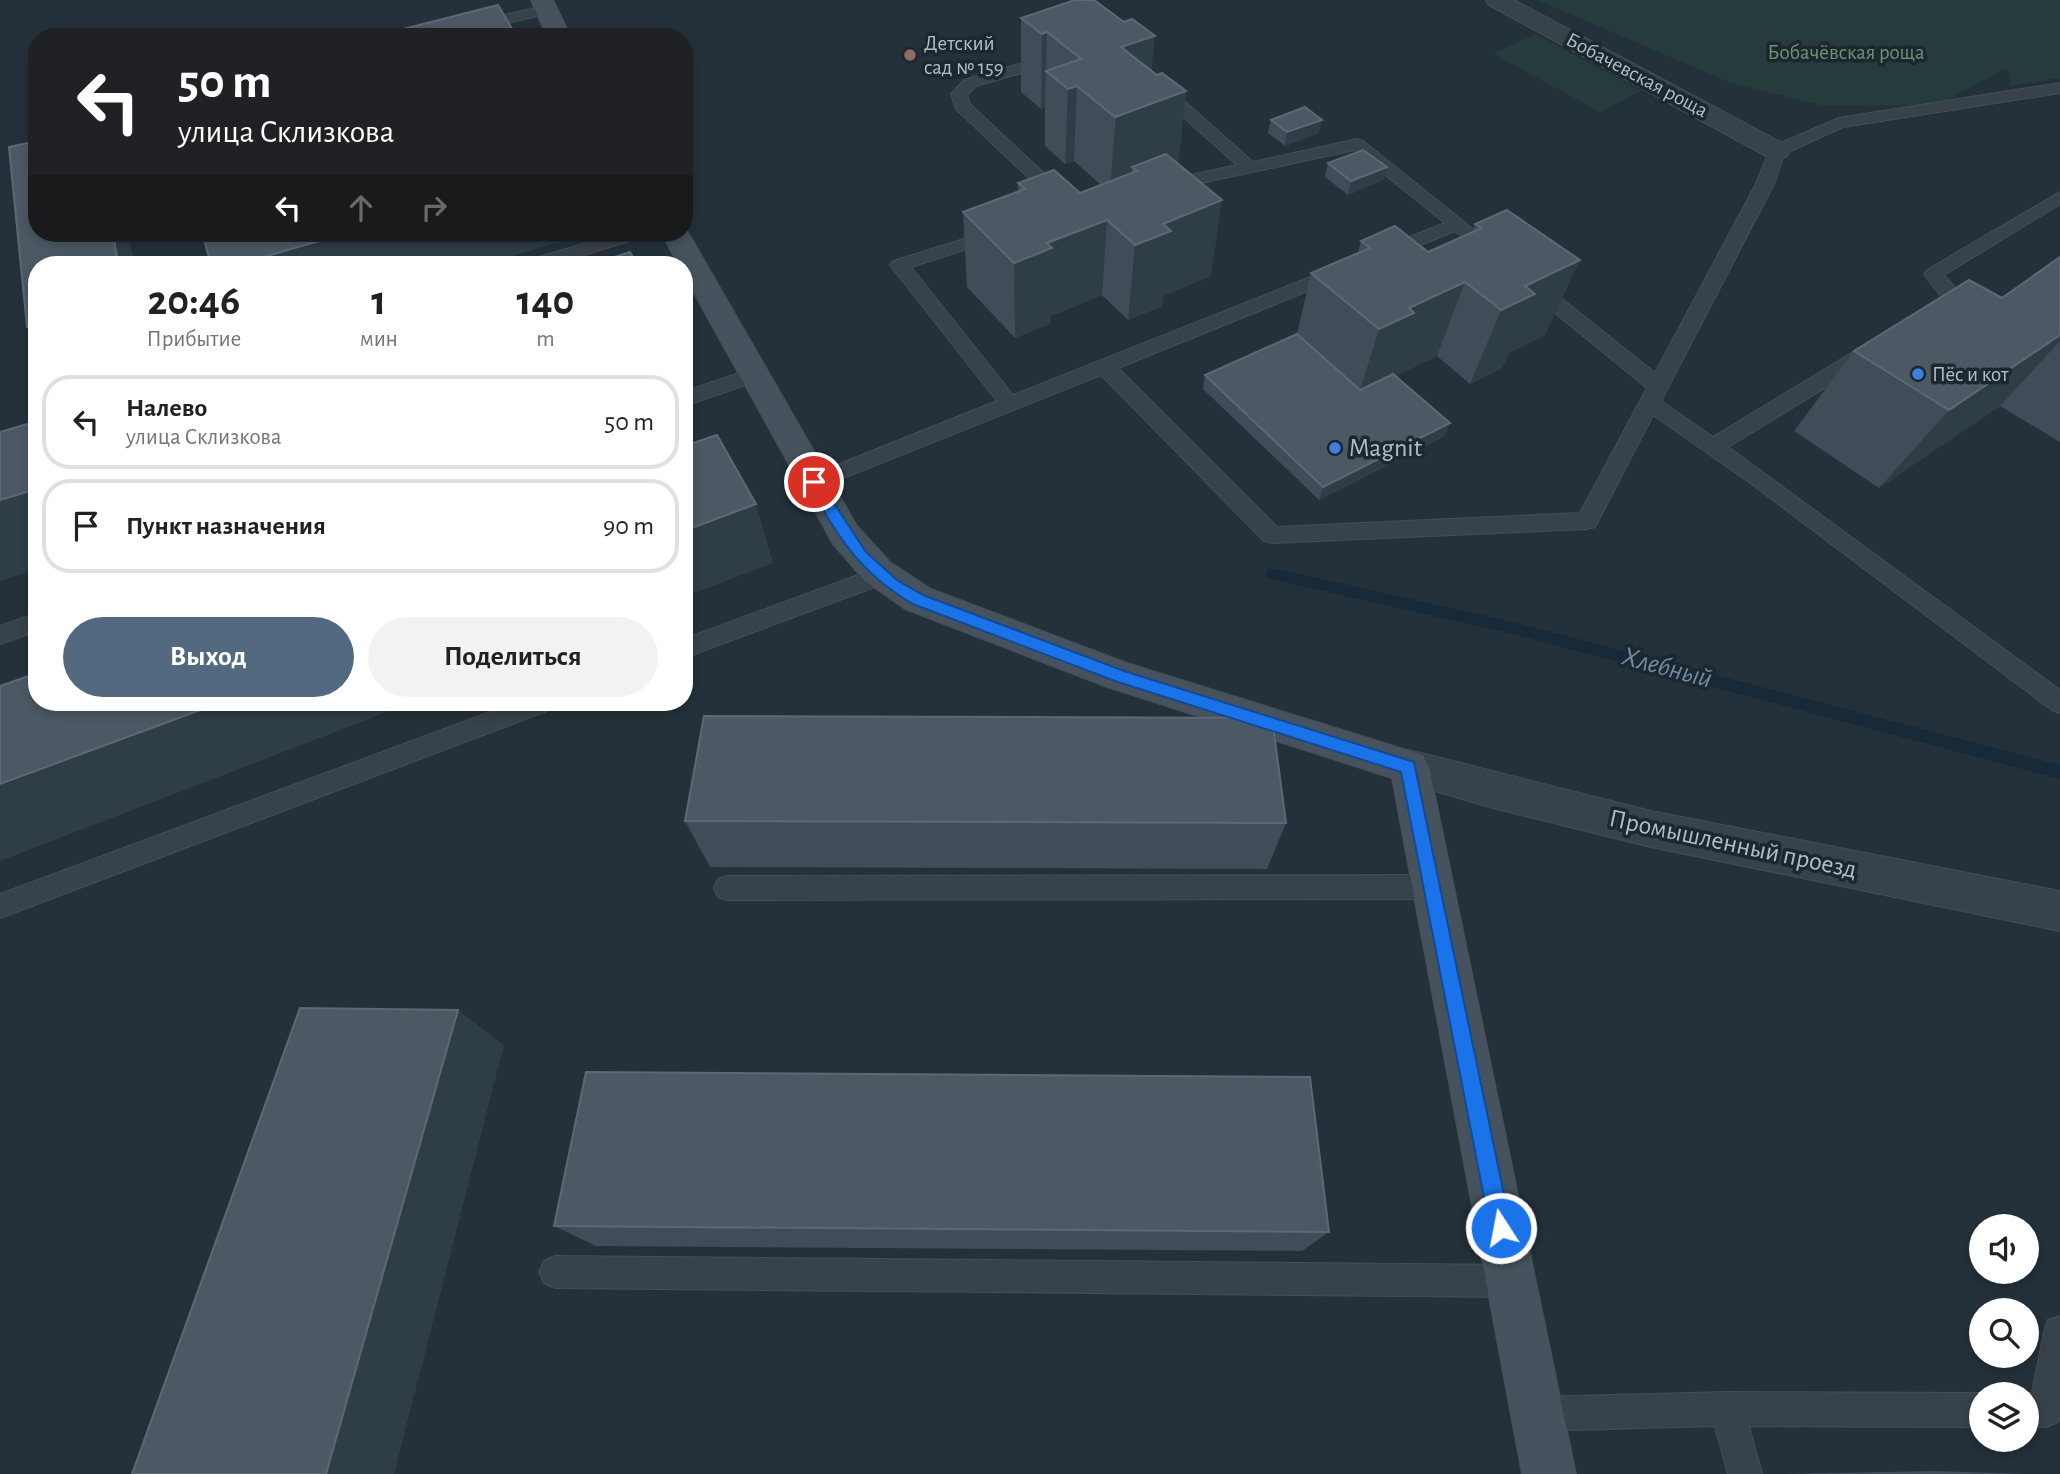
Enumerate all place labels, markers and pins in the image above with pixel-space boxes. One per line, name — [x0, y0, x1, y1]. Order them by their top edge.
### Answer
place label: Детский сад № 159 — [924, 33, 1004, 78]
marker: Детский сад № 159 — [902, 47, 918, 63]
place label: Пёс и кот — [1932, 364, 2009, 385]
marker: Пёс и кот — [1910, 366, 1926, 382]
place label: Magnit — [1349, 435, 1422, 461]
marker: Magnit — [1327, 440, 1343, 456]
pin — [784, 452, 844, 512]

